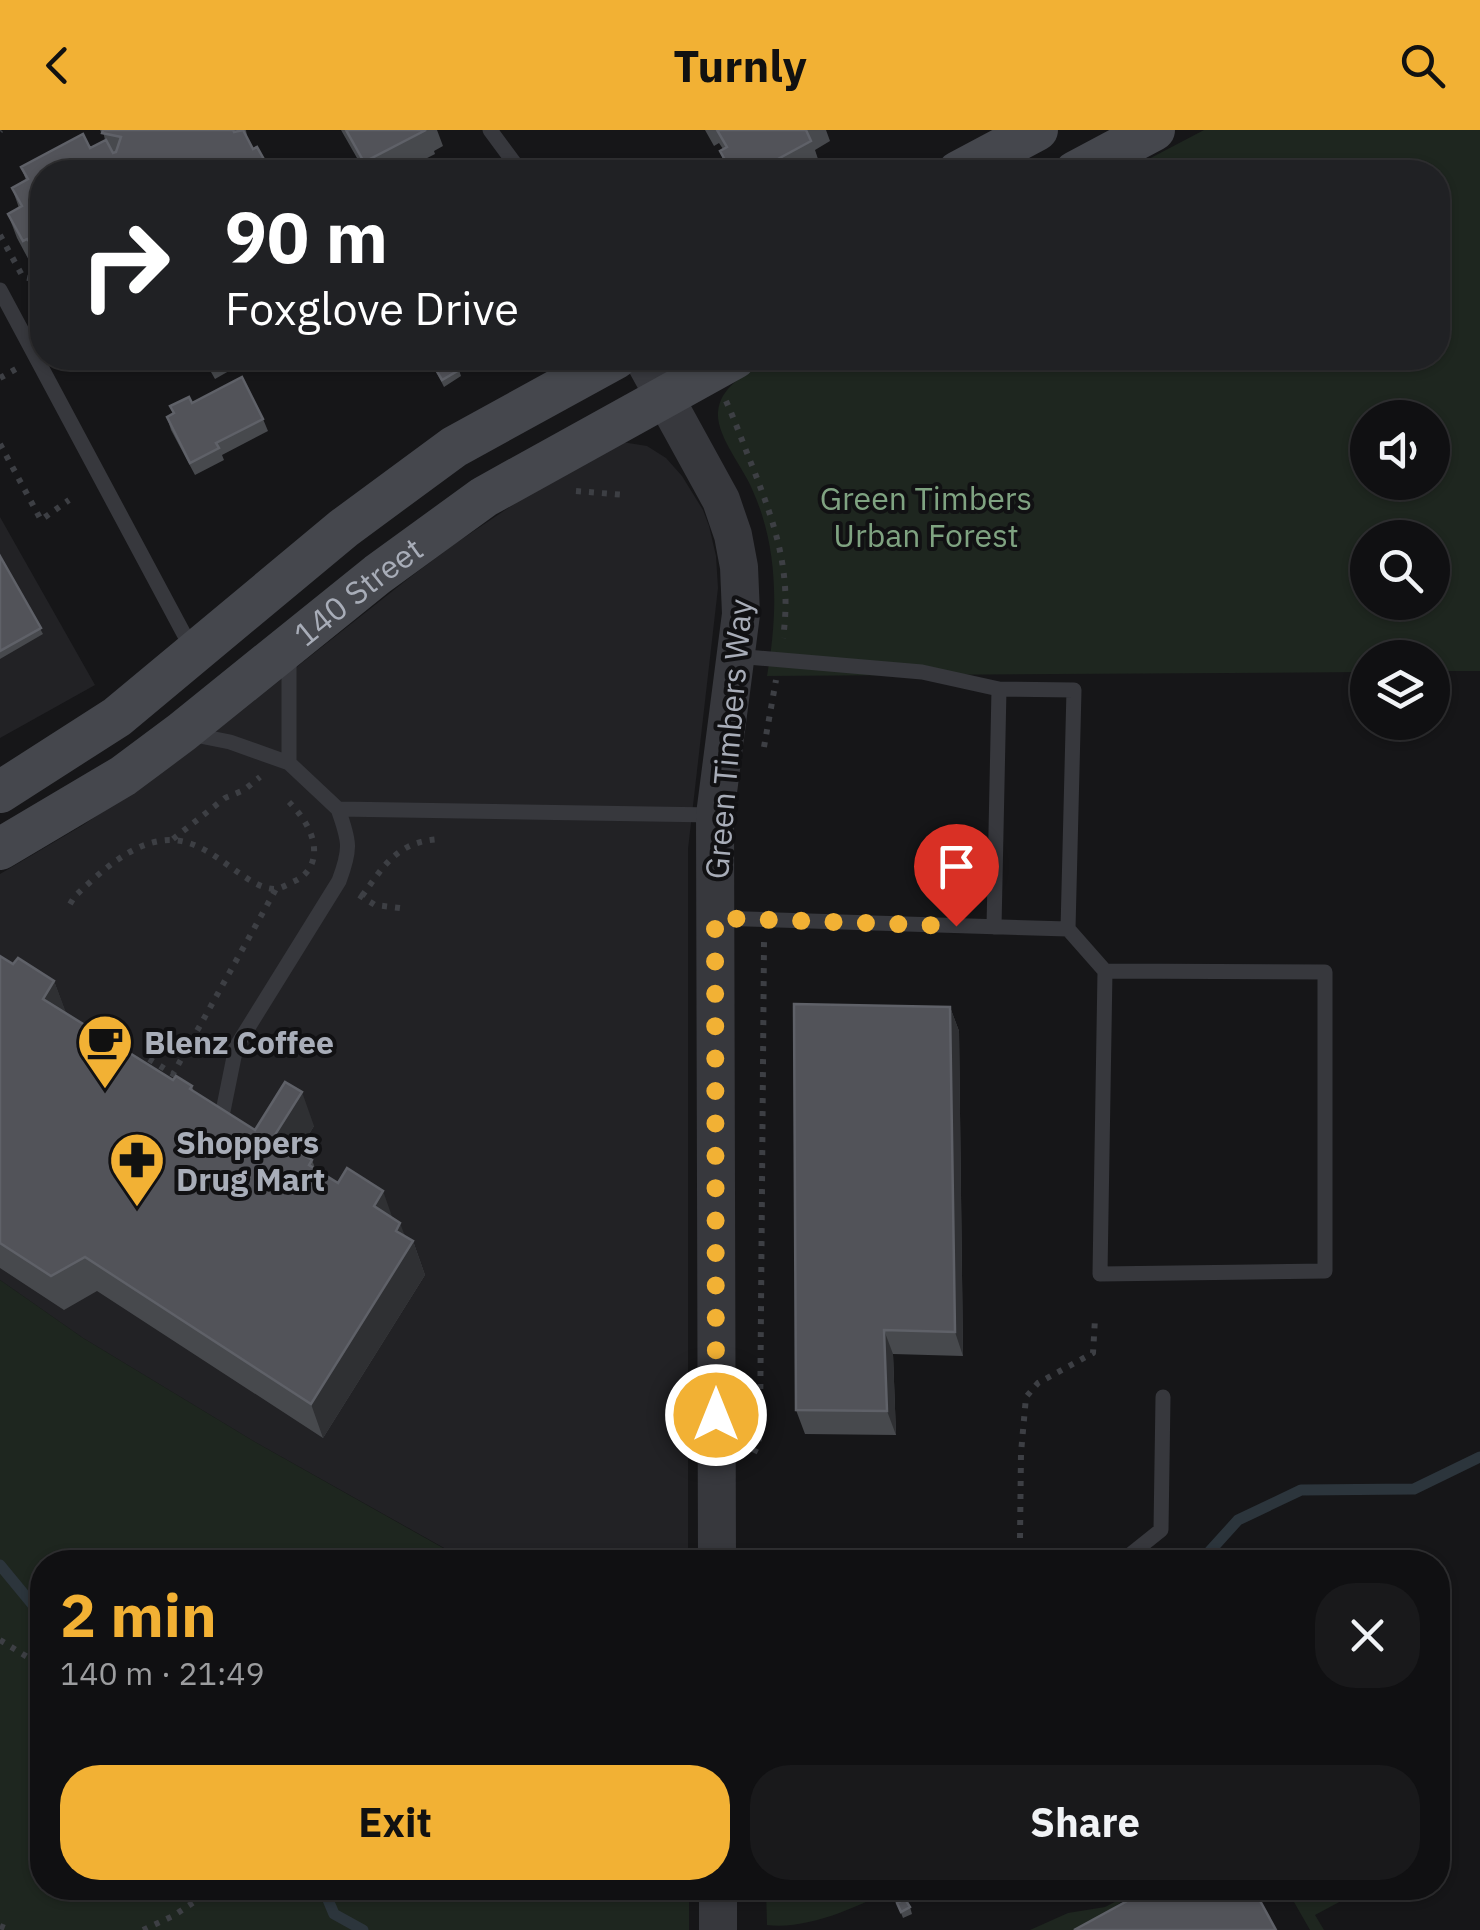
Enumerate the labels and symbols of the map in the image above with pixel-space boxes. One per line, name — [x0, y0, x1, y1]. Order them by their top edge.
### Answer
park label: Green Timbers Urban Forest — [820, 477, 1032, 556]
street label: 140 Street — [285, 528, 431, 655]
street label: Green Timbers Way — [695, 597, 761, 881]
pin — [914, 824, 999, 927]
cafe icon: Blenz Coffee — [75, 1012, 135, 1091]
place label: Blenz Coffee — [144, 1021, 334, 1063]
place label: Shoppers Drug Mart — [176, 1121, 325, 1200]
pharmacy icon: Shoppers Drug Mart — [107, 1130, 167, 1209]
position arrow — [664, 1363, 768, 1467]

